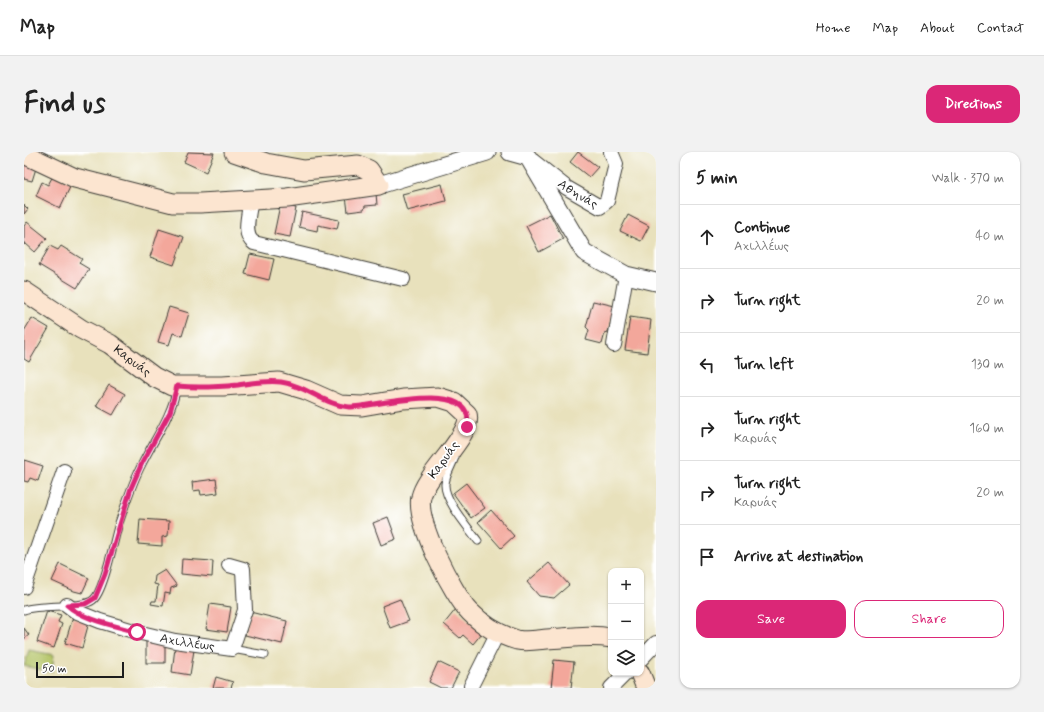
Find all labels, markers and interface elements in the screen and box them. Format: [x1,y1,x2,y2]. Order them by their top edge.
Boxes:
text: Map [20,15,55,40]
text: Home [816,19,850,37]
text: Map [872,19,898,37]
text: About [920,19,955,37]
text: Contact [977,19,1024,37]
button: Directions [926,85,1020,123]
text: Find us [24,86,105,123]
text: 5 min [696,167,738,189]
text: Walk · 370 m [932,170,1004,187]
street label: Αθηνάς [554,175,602,213]
text: Continue [734,218,790,238]
icon: ahead [696,226,718,248]
text: 40 m [975,228,1004,245]
text: Αχιλλέως [734,238,789,255]
icon: right [696,290,718,312]
text: Turn right [734,291,801,311]
text: 20 m [976,292,1004,309]
street label: Καρυάς [110,341,155,381]
icon: left [696,354,718,376]
text: Turn left [734,355,794,375]
text: 130 m [971,356,1004,373]
text: Turn right [734,410,801,430]
route end [458,418,476,436]
icon: right [696,418,718,440]
text: 160 m [969,420,1004,437]
text: Καρυάς [734,430,777,447]
street label: Καρυάς [424,437,464,482]
text: Turn right [734,474,801,494]
icon: right [696,482,718,504]
text: 20 m [976,484,1004,501]
text: Καρυάς [734,494,777,511]
icon: arrive [696,546,718,568]
text: Arrive at destination [734,547,863,567]
map controls [608,568,644,676]
button: + [608,568,644,604]
button: Save [696,600,846,638]
button: Share [854,600,1004,638]
button: − [608,604,644,640]
route start [128,623,146,641]
street label: Αχιλλέως [158,629,216,655]
button: layers [608,640,644,676]
scale bar [36,660,124,679]
text: 50 m [42,662,67,676]

